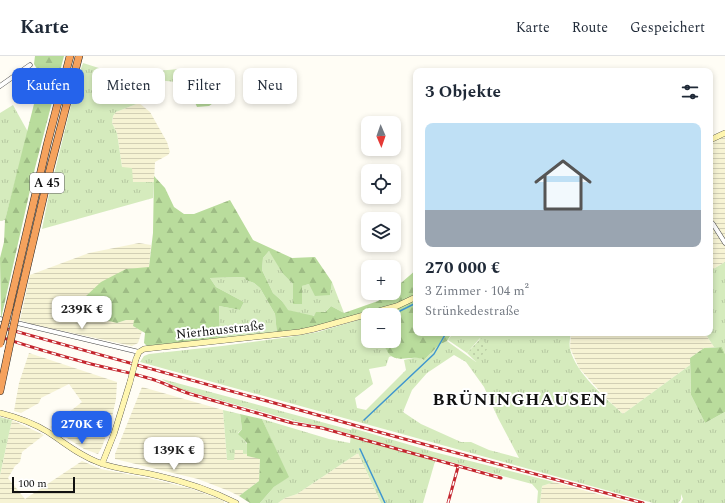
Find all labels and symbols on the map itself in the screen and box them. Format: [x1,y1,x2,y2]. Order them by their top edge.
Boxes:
north arrow [361,116,401,156]
road number: A 45 [30,173,64,193]
pin: 239K € [49,296,115,330]
street label: Nierhausstraße [175,315,265,345]
district label: BRÜNINGHAUSEN [433,387,607,413]
pin: 270K € [49,411,115,445]
pin: 139K € [141,437,207,471]
scale bar [12,475,75,494]

